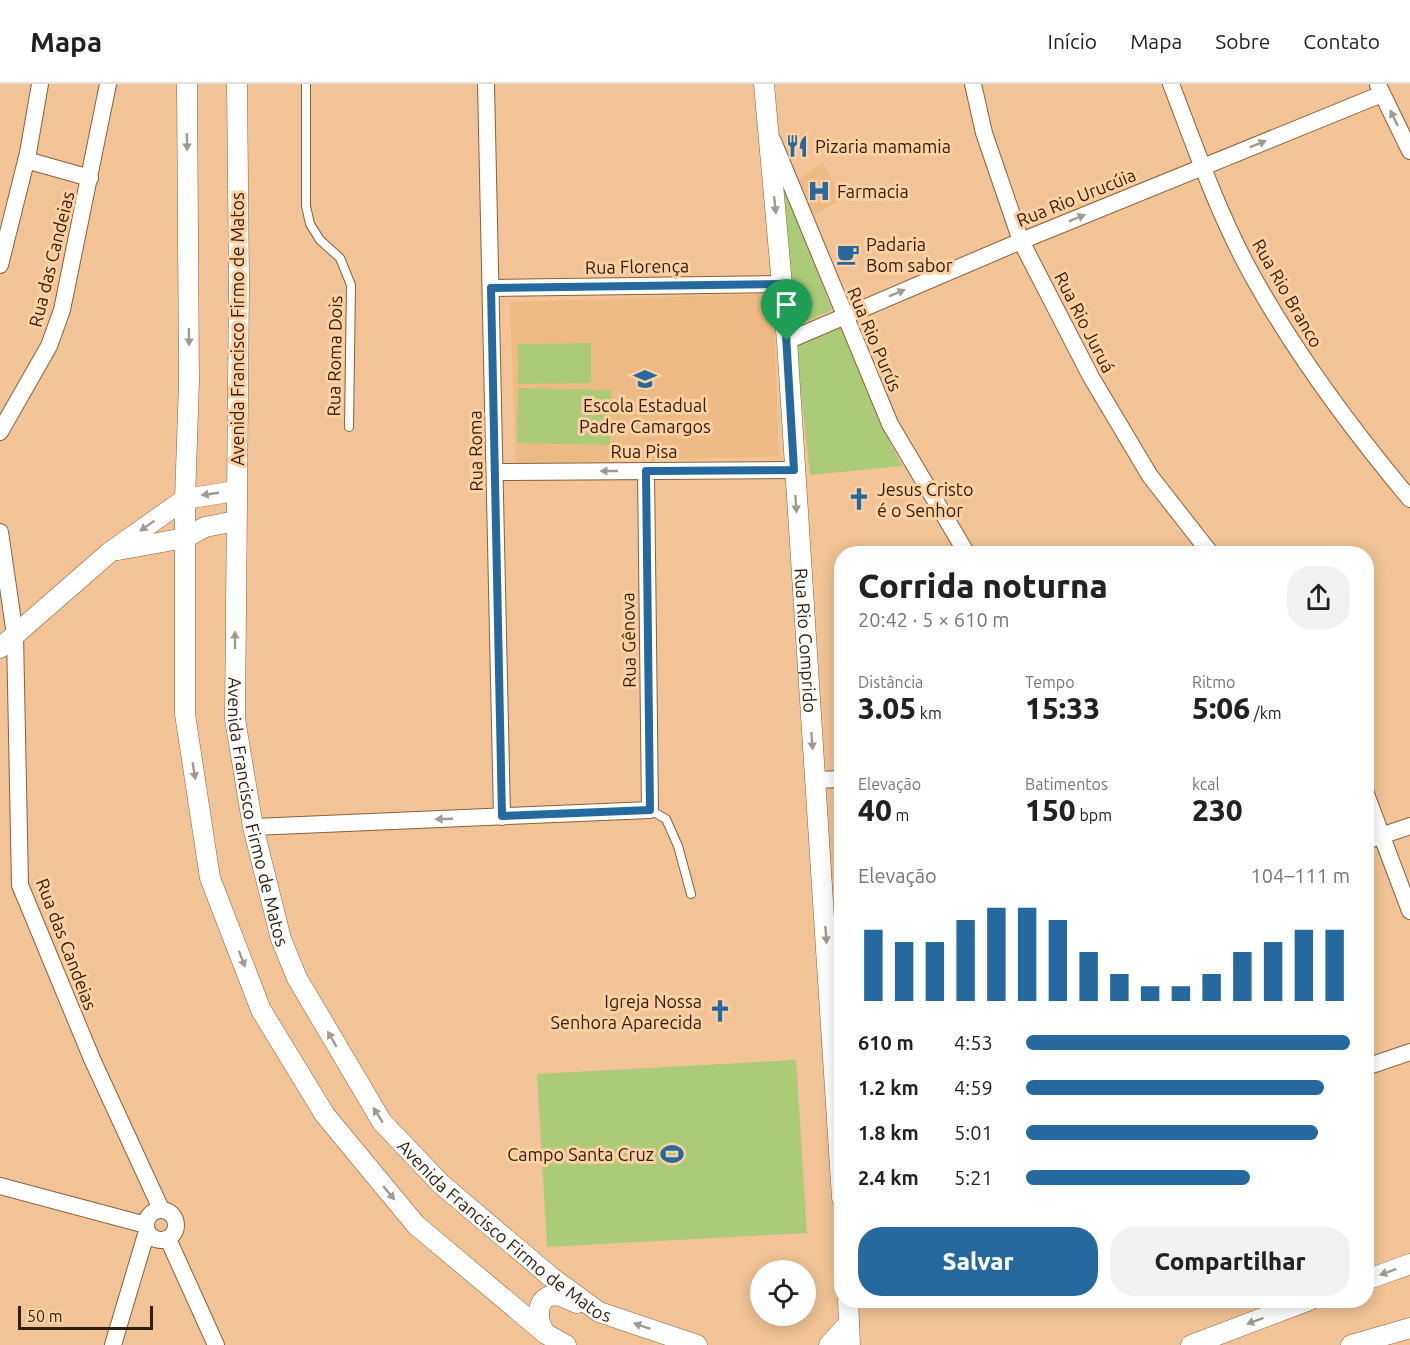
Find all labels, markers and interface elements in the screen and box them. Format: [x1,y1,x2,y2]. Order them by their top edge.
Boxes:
text: Mapa [30,26,102,57]
text: Início [1048,29,1097,53]
text: Mapa [1130,29,1182,53]
text: Sobre [1215,29,1270,53]
text: Contato [1303,29,1380,53]
one-way arrow [1389,109,1399,127]
one-way arrow [182,133,192,152]
restaurant icon: Pizaria mamamia [784,133,810,159]
place label: Pizaria mamamia [815,136,951,156]
one-way arrow [1249,139,1267,149]
street label: Rua Rio Urucúia [1013,164,1139,230]
hospital icon: Farmacia [806,178,832,204]
place label: Farmacia [837,181,909,201]
street label: Rua das Candeias [24,189,78,329]
street label: Avenida Francisco Firmo de Matos [227,192,247,466]
one-way arrow [770,196,780,215]
one-way arrow [1068,213,1086,222]
place label: Padaria Bom sabor [866,234,953,275]
street label: Rua Rio Branco [1249,235,1327,351]
cafe icon: Padaria Bom sabor [835,241,861,267]
street label: Rua Florença [585,255,689,277]
street label: Rua Rio Juruá [1051,268,1119,376]
pin [761,279,812,341]
street label: Rua Rio Purús [844,284,906,394]
icon: arrive [770,288,803,321]
one-way arrow [888,288,906,297]
street label: Rua Roma Dois [323,295,345,417]
one-way arrow [184,328,194,347]
school or university icon: Escola Estadual Padre Camargos [632,366,658,392]
place label: Escola Estadual Padre Camargos [579,395,711,436]
street label: Rua Roma [464,410,486,492]
street label: Rua Pisa [610,441,678,461]
one-way arrow [600,466,619,476]
place label: Jesus Cristo é o Senhor [877,479,973,520]
church icon: Jesus Cristo é o Senhor [846,486,872,512]
one-way arrow [201,489,220,498]
one-way arrow [791,495,801,514]
one-way arrow [139,520,156,531]
button: share [1287,566,1350,629]
street label: Rua Rio Comprido [792,567,821,713]
text: Corrida noturna [858,567,1108,604]
street label: Rua Gênova [617,592,639,688]
text: 20:42 · 5 × 610 m [858,608,1010,631]
one-way arrow [230,630,240,649]
text: Distância [858,673,923,691]
text: Tempo [1025,673,1075,691]
text: Ritmo [1192,673,1235,691]
street label: Avenida Francisco Firmo de Matos [225,677,293,949]
text: 3.05 [858,691,916,725]
text: 15:33 [1025,691,1100,725]
text: 5:06 [1192,691,1250,725]
text: km [916,704,942,722]
text: /km [1250,704,1282,722]
one-way arrow [807,731,816,750]
one-way arrow [189,762,198,781]
text: Elevação [858,775,921,793]
text: Batimentos [1025,775,1108,793]
text: kcal [1192,775,1220,793]
text: 40 [858,793,892,827]
text: 150 [1025,793,1076,827]
text: 230 [1192,793,1243,827]
text: m [892,806,909,824]
text: bpm [1076,806,1112,824]
one-way arrow [434,814,453,824]
text: Elevação [858,864,937,887]
text: 104–111 m [1251,864,1350,887]
street label: Rua das Candeias [33,875,101,1013]
one-way arrow [821,926,831,945]
one-way arrow [237,950,247,968]
place label: Igreja Nossa Senhora Aparecida [551,991,702,1032]
church icon: Igreja Nossa Senhora Aparecida [707,998,733,1024]
one-way arrow [327,1030,337,1047]
text: 610 m [858,1031,914,1054]
text: 4:53 [954,1031,993,1054]
text: 1.2 km [858,1076,919,1099]
text: 4:59 [954,1076,993,1099]
one-way arrow [373,1107,384,1123]
text: 1.8 km [858,1121,919,1144]
text: 5:01 [954,1121,993,1144]
street label: Avenida Francisco Firmo de Matos [394,1135,614,1326]
sports icon: Campo Santa Cruz [659,1141,685,1167]
place label: Campo Santa Cruz [507,1144,654,1164]
text: 2.4 km [858,1166,919,1189]
text: 5:21 [954,1166,993,1189]
one-way arrow [383,1185,396,1201]
button: Salvar [858,1227,1098,1296]
button: Compartilhar [1110,1227,1350,1296]
map controls [750,1260,816,1326]
button: locate [750,1260,816,1326]
one-way arrow [1379,1268,1397,1278]
scale bar [18,1303,153,1330]
text: 50 m [27,1307,63,1325]
one-way arrow [1246,1316,1264,1326]
one-way arrow [633,1321,651,1331]

